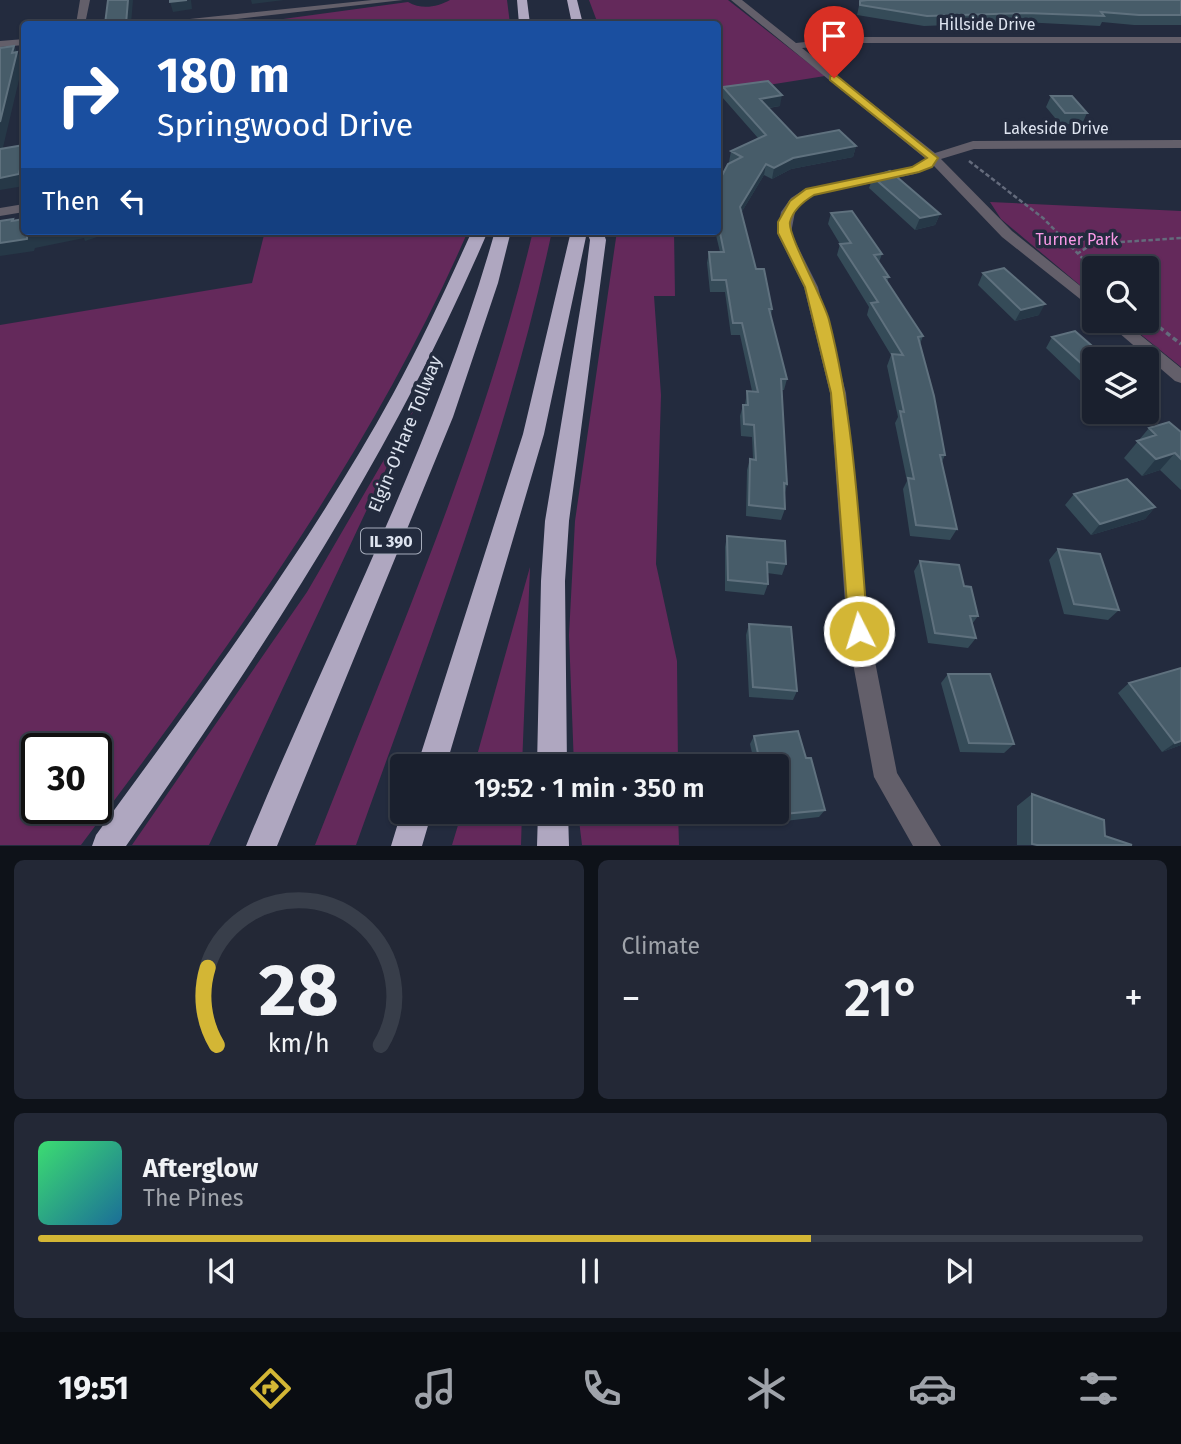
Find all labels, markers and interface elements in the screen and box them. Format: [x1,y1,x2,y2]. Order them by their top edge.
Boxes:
pin [804,6,864,78]
street label: Hillside Drive [939,15,1035,34]
icon: arrive [815,17,853,55]
text: 180 m [157,46,290,105]
icon: right [42,49,133,140]
text: Springwood Drive [157,106,413,144]
street label: Lakeside Drive [1003,119,1109,138]
icon: left [114,182,152,220]
text: Then [42,186,100,217]
park label: Turner Park [1035,230,1119,249]
map controls [1082,256,1159,424]
button: search [1082,256,1159,333]
button: layers [1082,347,1159,424]
street label: Elgin-O'Hare Tollway [364,352,447,515]
road number: IL 390 [361,528,421,554]
position arrow [822,594,896,668]
speed limit sign: 30 [21,733,112,824]
text: 19:52 · 1 min · 350 m [474,773,705,804]
text: Climate [622,932,700,960]
text: 28 [259,948,339,1035]
text: 21° [844,967,920,1030]
text: − [622,975,641,1021]
text: + [1124,975,1143,1021]
text: km/h [268,1029,330,1059]
text: Afterglow [143,1153,258,1184]
text: The Pines [143,1184,244,1212]
icon: previous [203,1252,241,1290]
icon: pause [571,1252,609,1290]
icon: next [940,1252,978,1290]
icon: directions [246,1364,295,1413]
icon: music [411,1364,460,1413]
icon: phone [577,1364,626,1413]
icon: climate [742,1364,791,1413]
icon: car [908,1364,957,1413]
icon: filters [1074,1364,1123,1413]
text: 19:51 [58,1369,129,1407]

